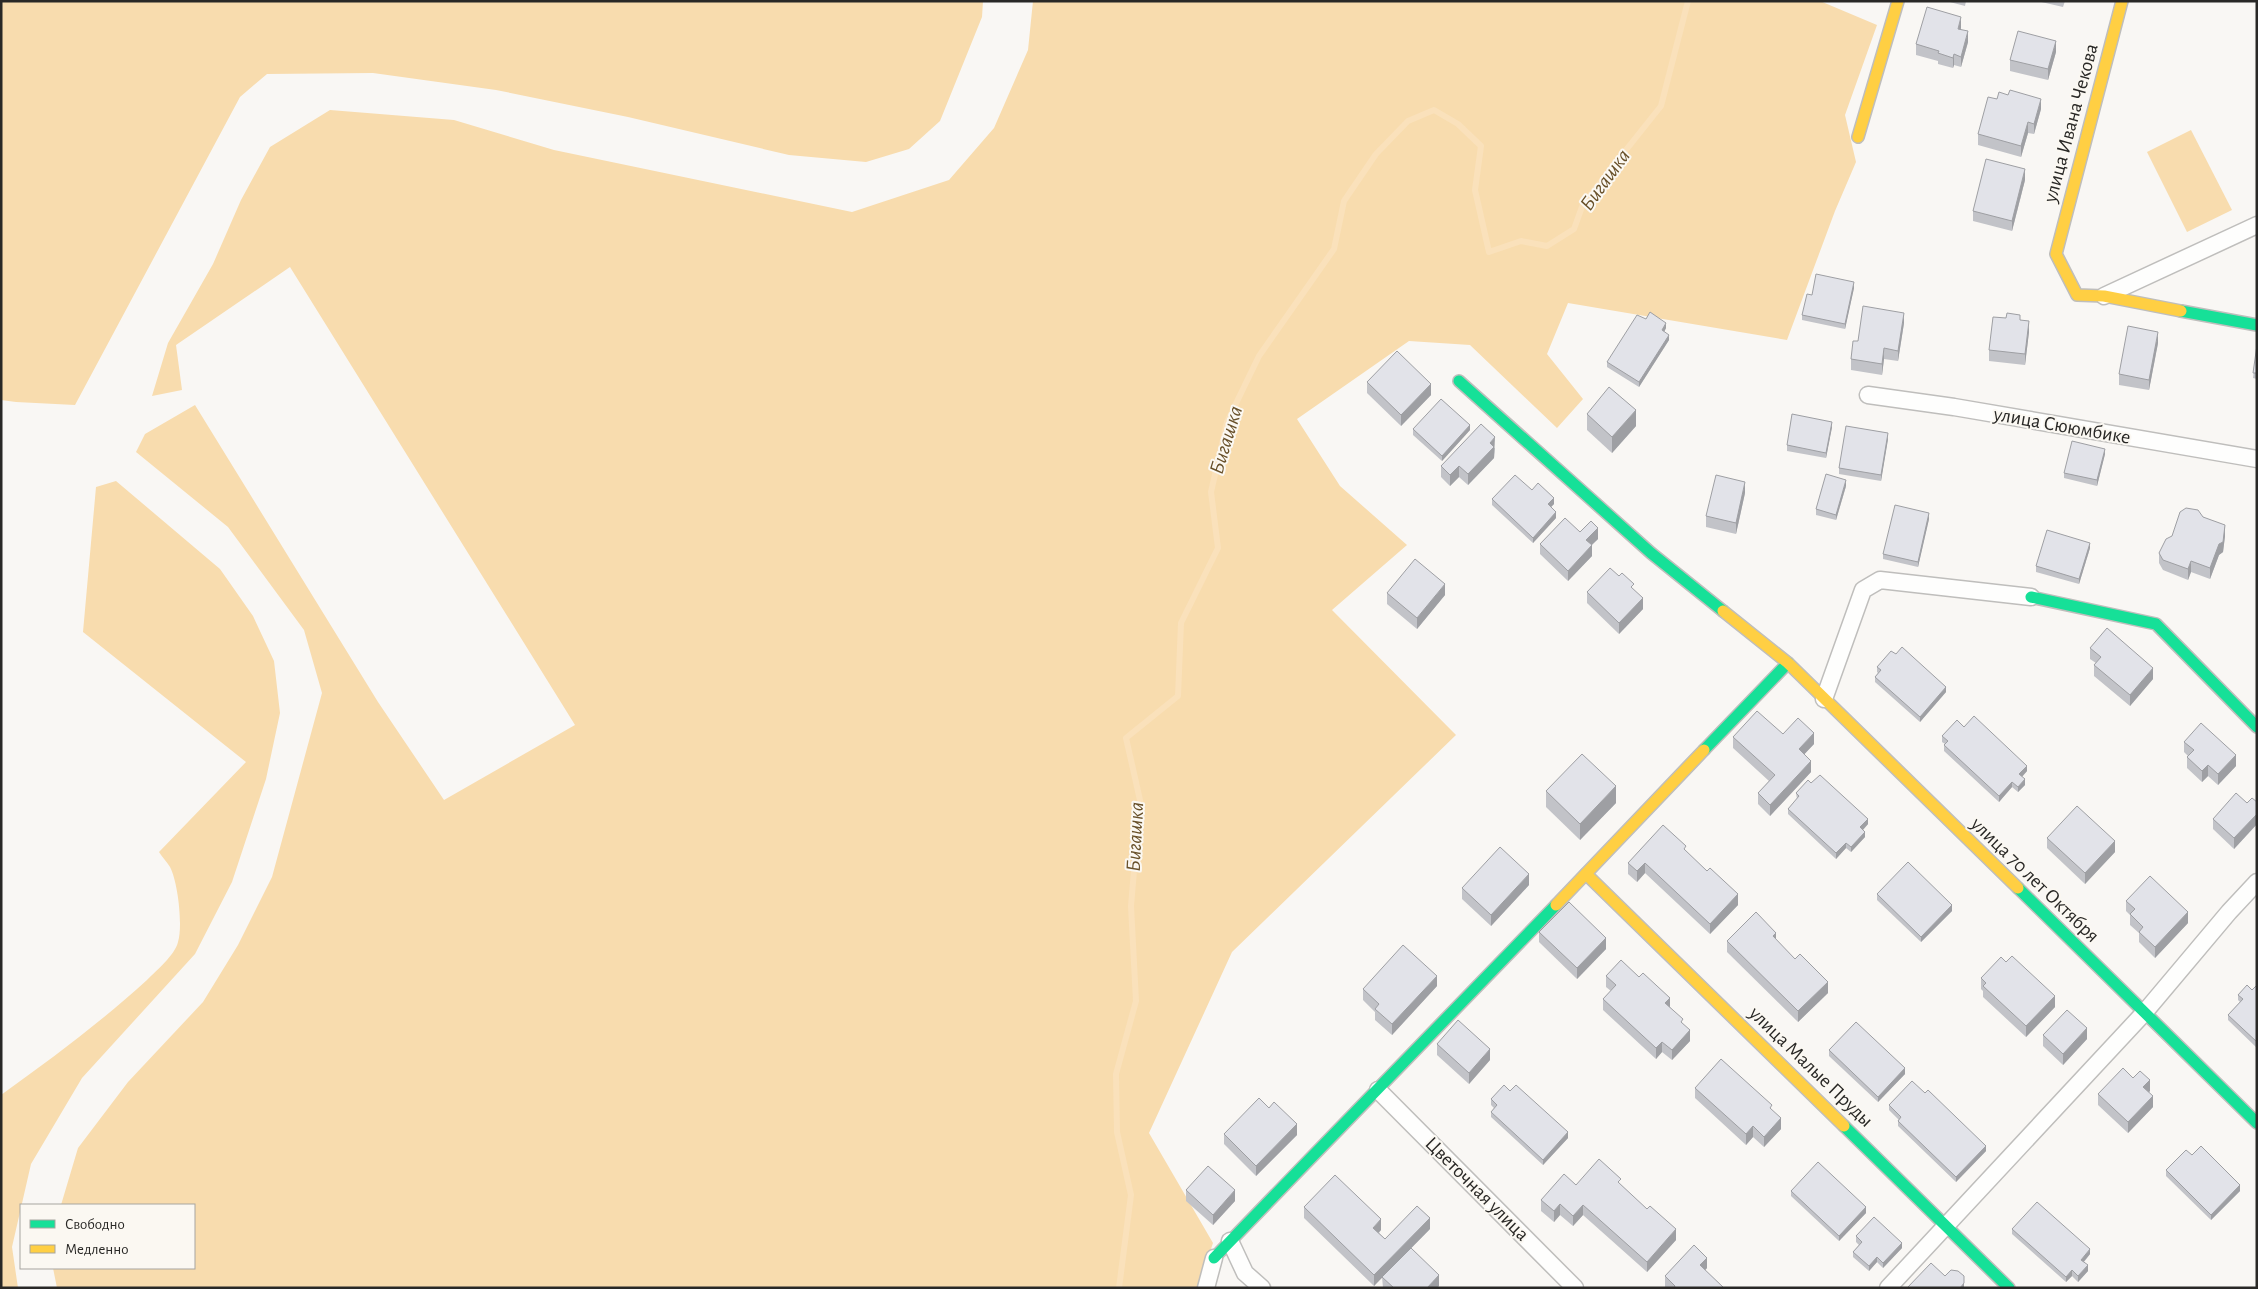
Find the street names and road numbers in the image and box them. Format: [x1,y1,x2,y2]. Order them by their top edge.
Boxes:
street label: улица Ивана Чекова [2040,41,2102,206]
street label: улица Сююмбике [1991,404,2132,448]
street label: улица 70 лет Октября [1966,813,2103,946]
street label: улица Малые Пруды [1744,1002,1877,1131]
street label: Цветочная улица [1421,1133,1533,1245]

